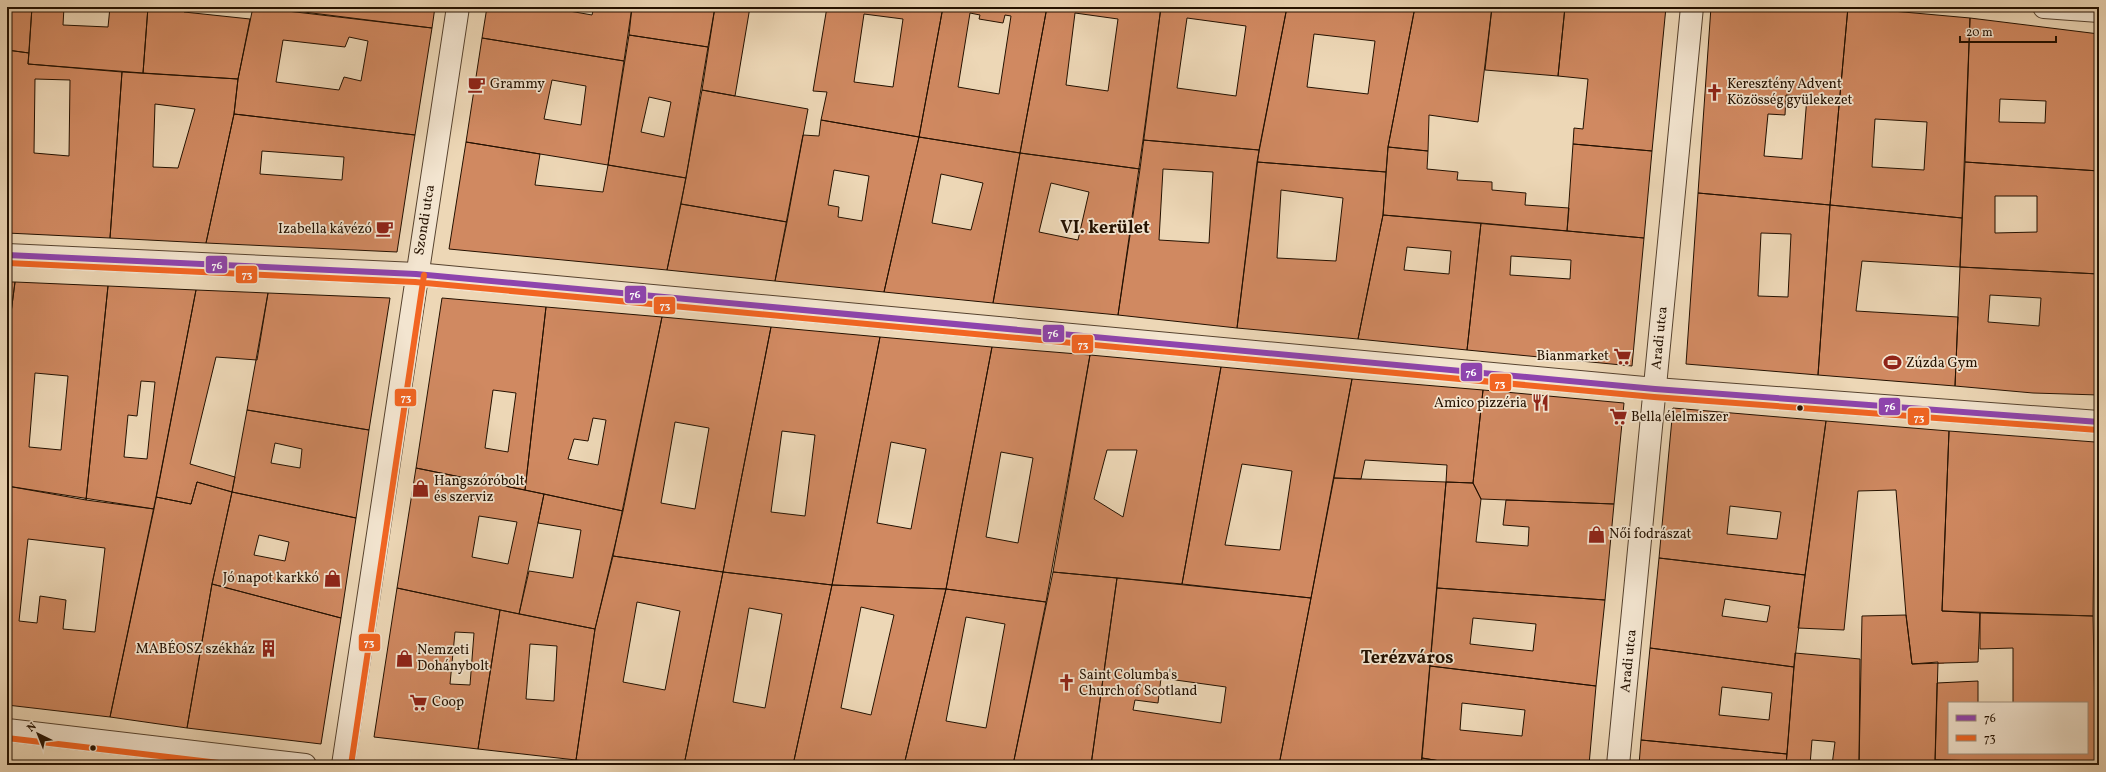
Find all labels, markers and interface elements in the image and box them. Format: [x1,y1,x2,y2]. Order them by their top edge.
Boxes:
scale bar [1960,18,2056,44]
text: 20 m [1966,25,1993,41]
cafe icon: Grammy [467,74,487,94]
place label: Grammy [490,75,545,94]
place label: Keresztény Advent Közösség gyülekezet [1727,75,1853,110]
church icon: Keresztény Advent Közösség gyülekezet [1704,82,1724,102]
street label: Szondi utca [410,183,440,257]
district label: VI. kerület [1060,216,1150,241]
cafe icon: Izabella kávézó [375,219,395,239]
place label: Izabella kávézó [278,220,372,239]
line badge: 76 [205,255,228,274]
text: 76 [211,259,223,274]
line badge: 73 [235,265,258,284]
text: 73 [242,268,253,283]
line badge: 76 [624,285,647,304]
text: 76 [629,288,641,303]
line badge: 73 [653,296,676,315]
text: 73 [660,299,671,314]
street label: Aradi utca [1647,305,1673,371]
line badge: 76 [1042,324,1065,343]
text: 76 [1047,327,1059,342]
line badge: 73 [1071,334,1094,354]
text: 73 [1078,338,1089,353]
supermarket icon: Bianmarket [1612,346,1632,366]
place label: Bianmarket [1537,347,1609,366]
sports icon: Zúzda Gym [1883,353,1903,373]
place label: Zúzda Gym [1906,354,1978,373]
line badge: 76 [1460,362,1483,382]
text: 76 [1465,366,1477,381]
line badge: 73 [1489,373,1512,392]
text: 73 [1495,377,1506,392]
line badge: 73 [394,388,417,407]
text: 73 [401,391,412,406]
restaurant icon: Amico pizzéria [1530,393,1550,413]
place label: Amico pizzéria [1434,394,1527,413]
line badge: 76 [1878,397,1901,416]
text: 76 [1884,400,1896,415]
unlabelled marker [1795,403,1805,413]
supermarket icon: Bella élelmiszer [1608,407,1628,427]
line badge: 73 [1907,407,1930,426]
place label: Bella élelmiszer [1631,408,1728,427]
text: 73 [1914,411,1925,426]
place label: Hangszóróbolt és szerviz [434,472,525,507]
shop icon: Hangszóróbolt és szerviz [411,479,431,499]
shop icon: Női fodrászat [1586,524,1606,544]
place label: Női fodrászat [1609,525,1692,544]
shop icon: Jó napot karkkó [322,568,342,588]
place label: Jó napot karkkó [223,569,319,588]
street label: Aradi utca [1616,628,1642,694]
line badge: 73 [358,633,381,652]
text: 73 [364,636,375,651]
building icon: MABÉOSZ székház [258,639,278,659]
place label: MABÉOSZ székház [136,640,255,659]
place label: Nemzeti Dohánybolt [417,641,489,676]
district label: Terézváros [1360,646,1454,671]
shop icon: Nemzeti Dohánybolt [394,648,414,668]
place label: Saint Columba's Church of Scotland [1079,666,1198,701]
church icon: Saint Columba's Church of Scotland [1056,673,1076,693]
supermarket icon: Coop [409,692,429,712]
place label: Coop [432,693,464,712]
legend [1948,702,2088,754]
text: 76 [1984,711,1996,727]
north arrow [18,714,58,754]
text: N [24,720,40,736]
text: 73 [1984,731,1996,747]
unlabelled marker [88,743,98,753]

